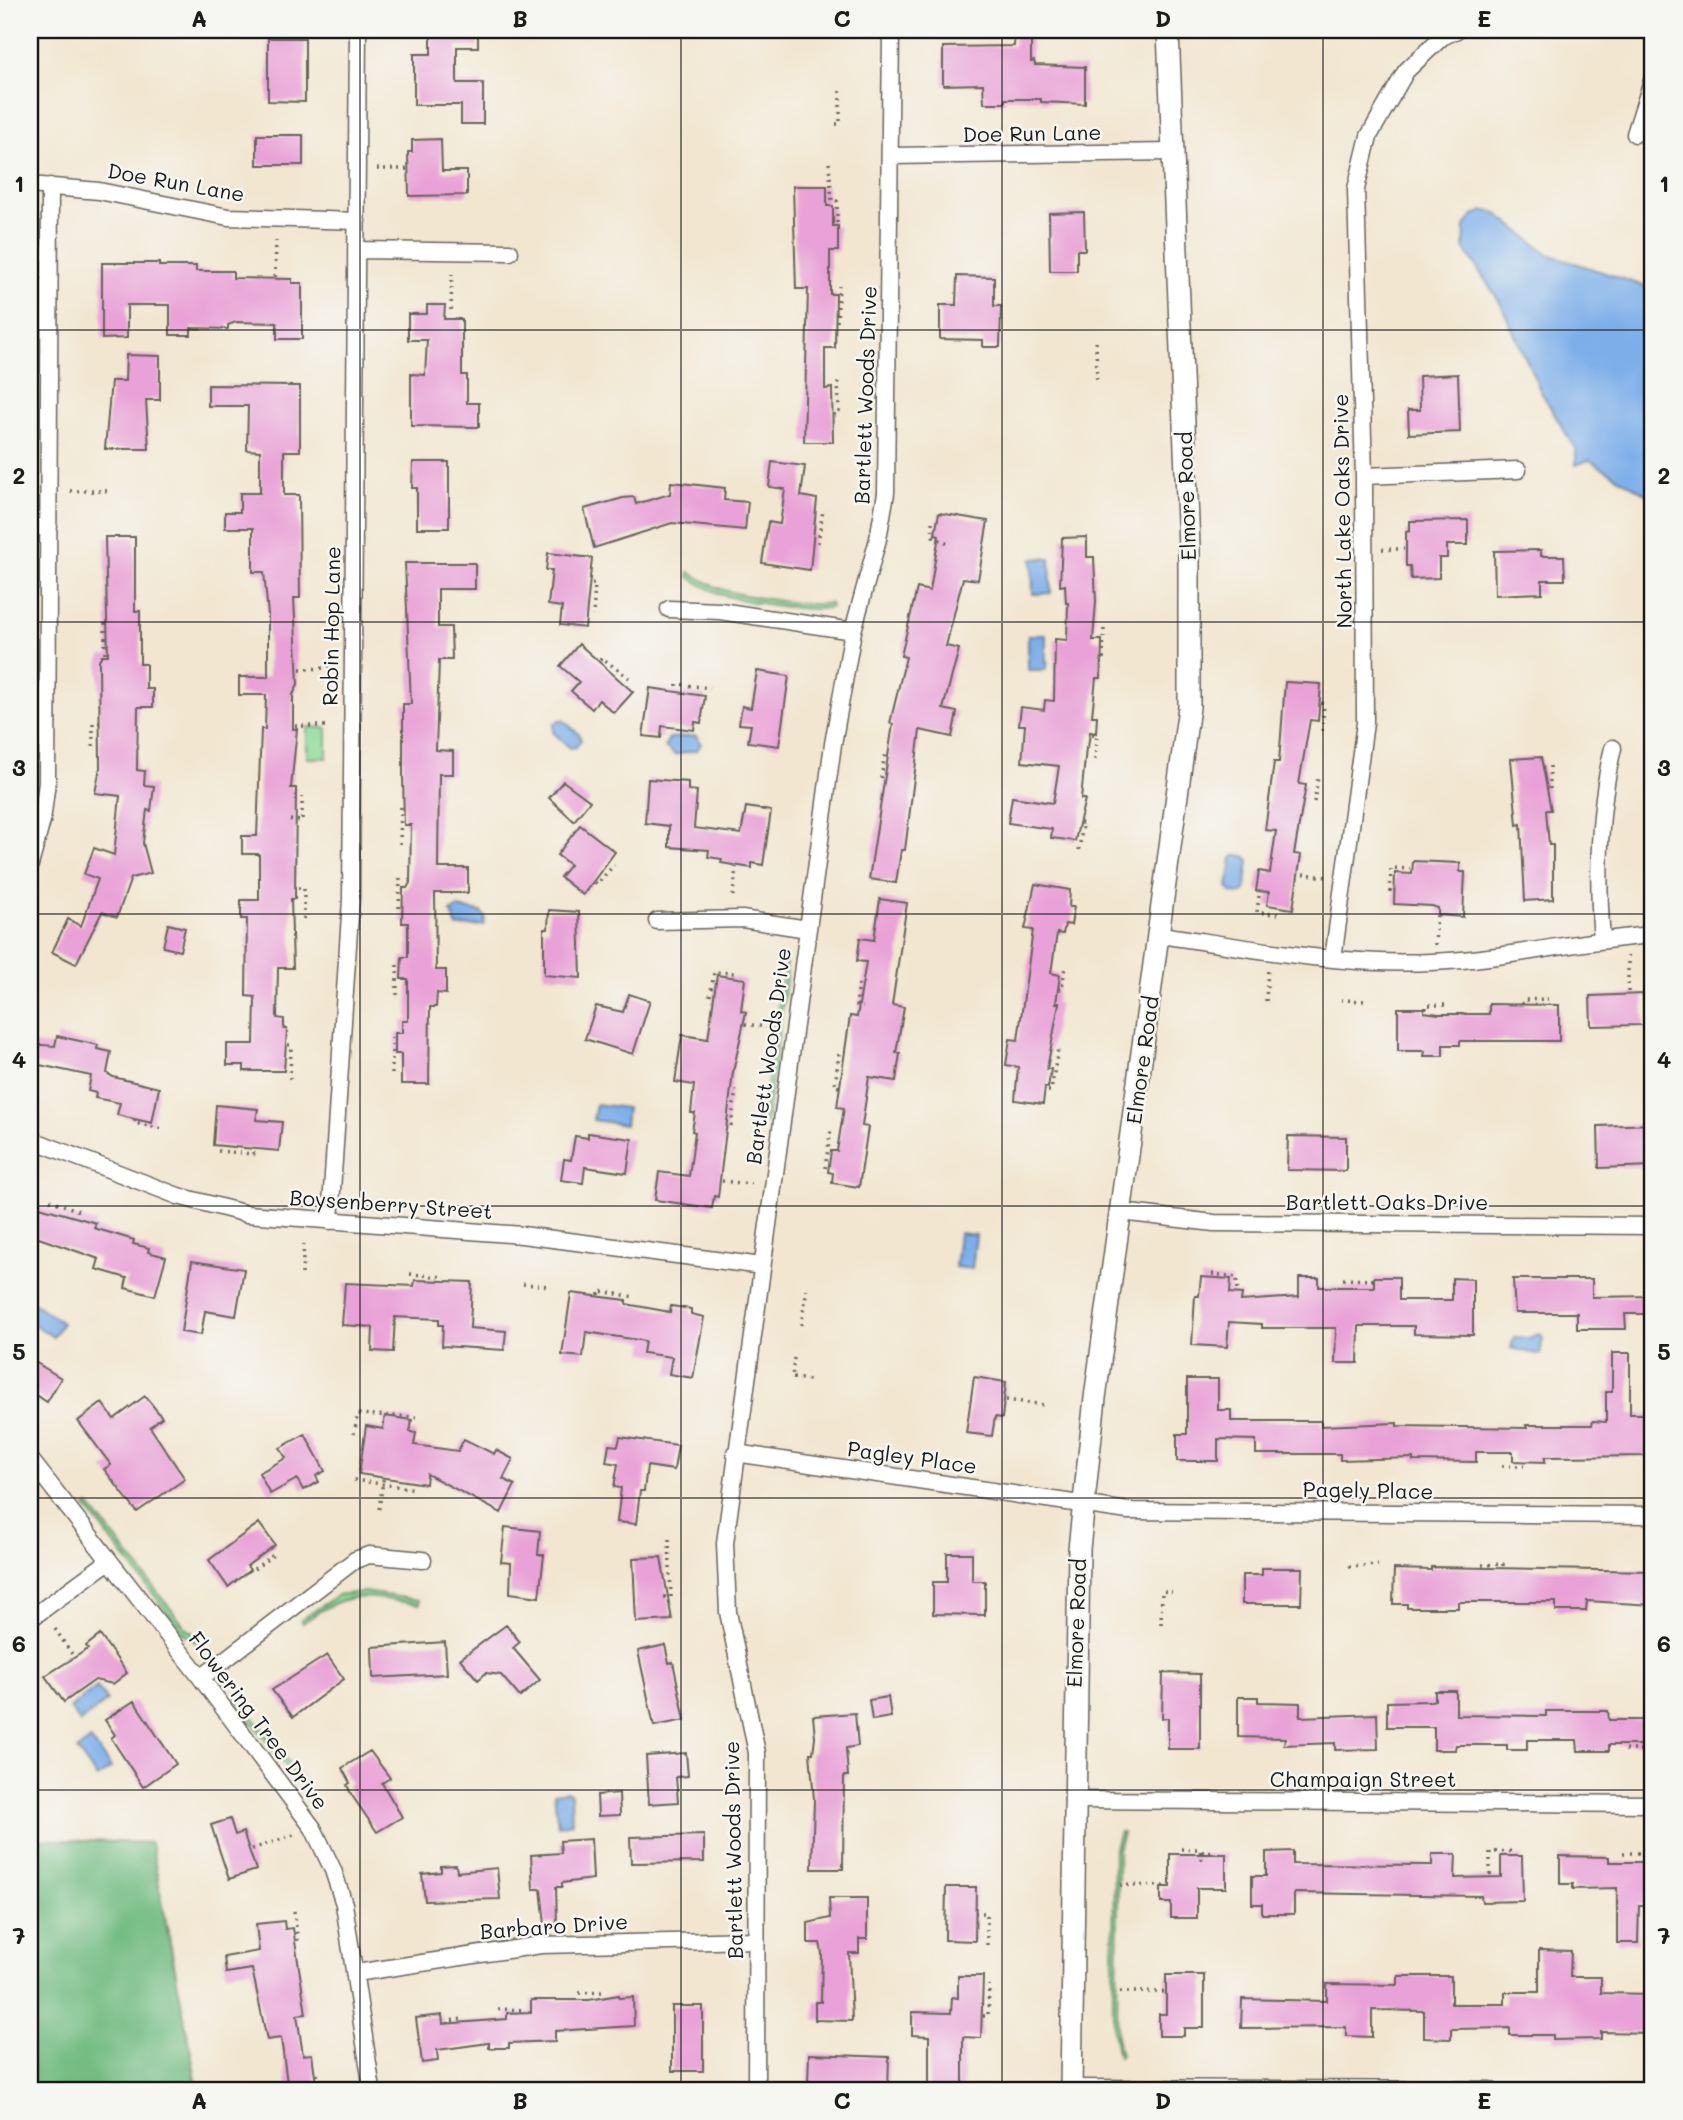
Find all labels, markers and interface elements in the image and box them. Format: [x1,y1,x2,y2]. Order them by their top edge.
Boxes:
text: A [191,3,207,33]
text: B [512,3,528,33]
text: C [833,3,851,33]
text: D [1155,3,1171,33]
text: E [1477,3,1491,33]
street label: Doe Run Lane [962,118,1102,147]
street label: Doe Run Lane [106,156,247,207]
text: 1 [14,168,24,198]
text: 1 [1659,168,1669,198]
street label: Bartlett Woods Drive [847,285,882,505]
street label: North Lake Oaks Drive [1326,394,1357,629]
street label: Elmore Road [1170,431,1201,561]
text: 2 [13,460,25,490]
text: 2 [1658,460,1670,490]
street label: Robin Hop Lane [316,546,345,706]
text: 3 [12,752,26,782]
text: 3 [1657,752,1671,782]
street label: Bartlett Woods Drive [739,946,796,1166]
street label: Elmore Road [1119,994,1164,1126]
text: 4 [12,1044,26,1074]
text: 4 [1657,1044,1671,1074]
street label: Boysenberry Street [289,1183,493,1224]
street label: Bartlett Oaks Drive [1286,1188,1488,1215]
text: 5 [12,1336,26,1366]
text: 5 [1657,1336,1671,1366]
street label: Pagley Place [846,1434,979,1479]
street label: Pagely Place [1303,1475,1434,1504]
street label: Elmore Road [1060,1558,1091,1688]
street label: Flowering Tree Drive [183,1625,335,1815]
text: 6 [12,1628,26,1658]
text: 6 [1657,1628,1671,1658]
street label: Bartlett Woods Drive [717,1741,748,1959]
street label: Champaign Street [1270,1765,1456,1792]
street label: Barbaro Drive [479,1907,629,1944]
text: 7 [13,1920,26,1950]
text: 7 [1658,1920,1671,1950]
text: A [191,2085,207,2115]
text: B [512,2085,528,2115]
text: C [833,2085,851,2115]
text: D [1155,2085,1171,2115]
text: E [1477,2085,1491,2115]

